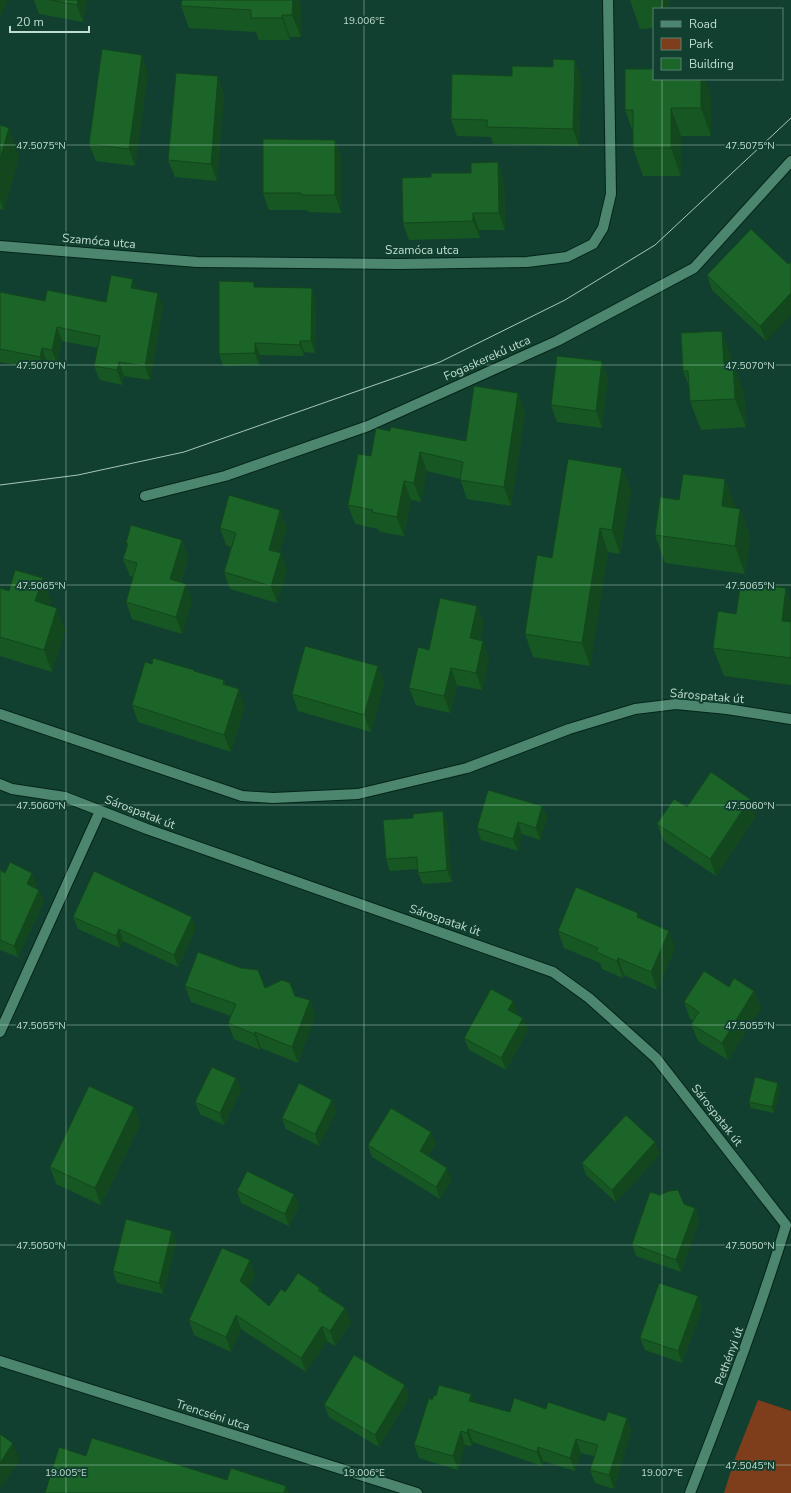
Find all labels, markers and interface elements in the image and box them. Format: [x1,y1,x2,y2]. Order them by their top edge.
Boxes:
scale bar [10,8,89,34]
legend [653,8,783,80]
text: 20 m [16,14,44,30]
text: 19.006°E [343,14,385,28]
text: Road [689,16,717,32]
text: Park [689,36,714,52]
text: Building [689,56,734,72]
text: 47.5075°N [16,139,66,153]
text: 47.5075°N [725,139,775,153]
street label: Szamóca utca [62,230,136,252]
street label: Szamóca utca [385,242,459,258]
street label: Fogaskerekű utca [441,332,533,384]
text: 47.5070°N [16,359,66,373]
text: 47.5070°N [725,359,775,373]
text: 47.5065°N [16,579,66,593]
text: 47.5065°N [725,579,775,593]
street label: Sárospatak út [669,685,746,707]
street label: Sárospatak út [102,791,178,833]
text: 47.5060°N [16,799,66,813]
text: 47.5060°N [725,799,775,813]
street label: Sárospatak út [407,900,483,940]
text: 47.5055°N [16,1019,66,1033]
text: 47.5055°N [725,1019,775,1033]
street label: Sárospatak út [688,1081,747,1150]
text: 47.5050°N [16,1239,66,1253]
text: 47.5050°N [725,1239,775,1253]
street label: Pethényi út [711,1324,747,1387]
street label: Trencséni utca [174,1396,252,1434]
text: 47.5045°N [725,1459,775,1473]
text: 19.005°E [45,1466,87,1480]
text: 19.006°E [343,1466,385,1480]
text: 19.007°E [641,1466,683,1480]

